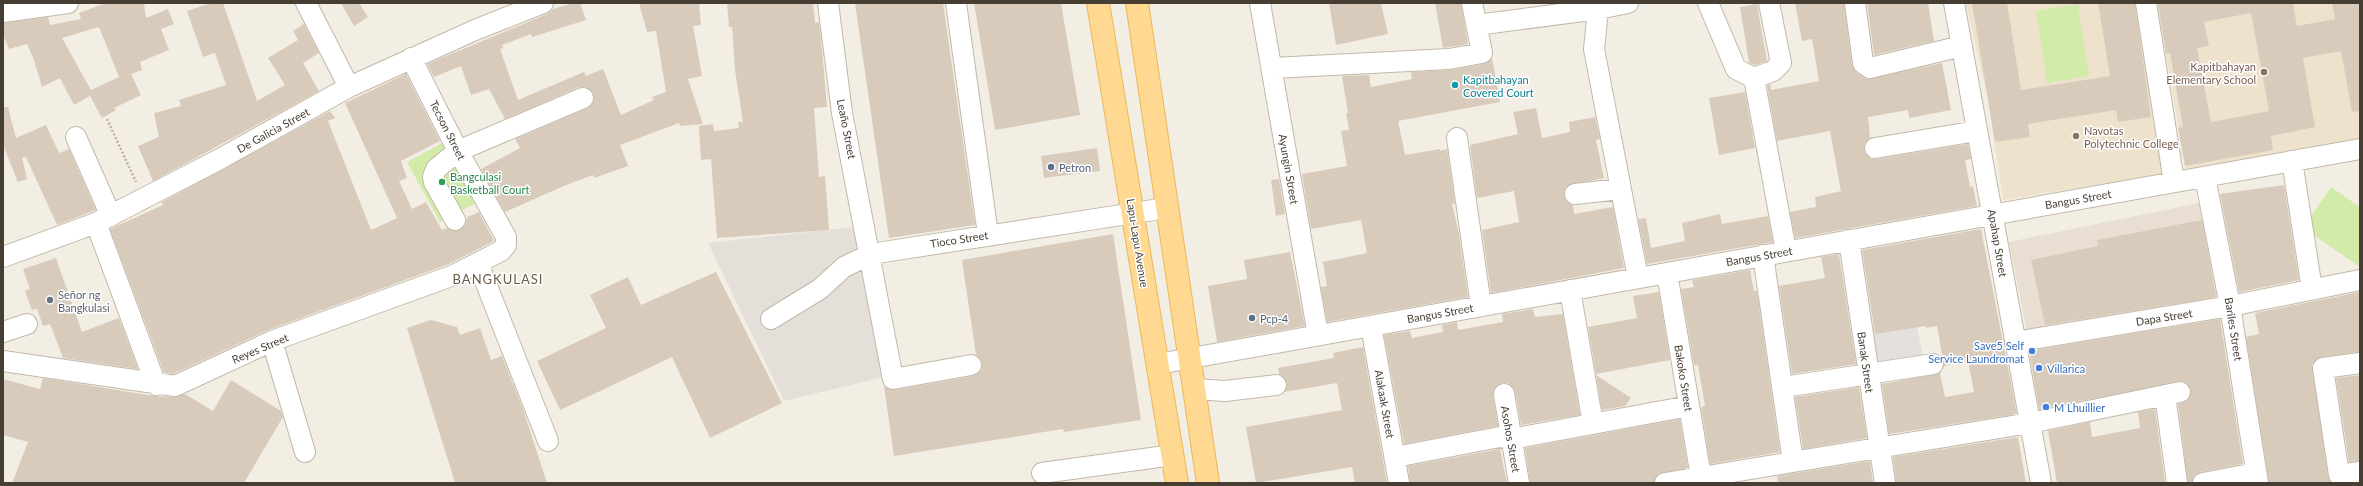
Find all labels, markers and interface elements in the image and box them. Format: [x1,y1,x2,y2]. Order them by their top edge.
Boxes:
place label: Kapitbahayan Elementary School [2166,60,2256,86]
marker: Kapitbahayan Elementary School [2259,67,2269,77]
place label: Kapitbahayan Covered Court [1463,73,1534,99]
marker: Kapitbahayan Covered Court [1450,80,1460,90]
street label: Tecson Street [427,98,469,162]
street label: Leaño Street [835,98,859,160]
street label: De Galicia Street [235,105,312,155]
place label: Navotas Polytechnic College [2084,124,2179,150]
marker: Navotas Polytechnic College [2071,131,2081,141]
street label: Ayungin Street [1276,133,1302,205]
place label: Petron [1059,161,1091,174]
marker: Petron [1046,162,1056,172]
place label: Bangculasi Basketball Court [450,170,529,196]
marker: Bangculasi Basketball Court [437,177,447,187]
street label: Bangus Street [2044,187,2112,211]
street label: Lapu-Lapu Avenue [1125,198,1151,289]
street label: Apahap Street [1986,208,2010,278]
street label: Tioco Street [929,228,989,250]
street label: Bangus Street [1725,244,1793,268]
district label: BANGKULASI [453,271,543,287]
place label: Señor ng Bangkulasi [58,288,110,314]
marker: Señor ng Bangkulasi [45,295,55,305]
street label: Bariles Street [2223,296,2245,362]
street label: Bangus Street [1406,301,1474,325]
street label: Dapa Street [2135,306,2193,328]
place label: Pcp-4 [1260,312,1289,325]
marker: Pcp-4 [1247,313,1257,323]
street label: Reyes Street [230,330,290,366]
street label: Banak Street [1855,331,1877,393]
place label: Save5 Self Service Laundromat [1928,339,2024,365]
street label: Bakoko Street [1672,344,1696,412]
marker: Save5 Self Service Laundromat [2027,346,2037,356]
place label: Villarica [2047,362,2085,375]
marker: Villarica [2034,363,2044,373]
street label: Alakaak Street [1373,369,1397,439]
place label: M Lhuillier [2054,401,2105,414]
marker: M Lhuillier [2041,402,2051,412]
street label: Asohos Street [1499,405,1523,473]

